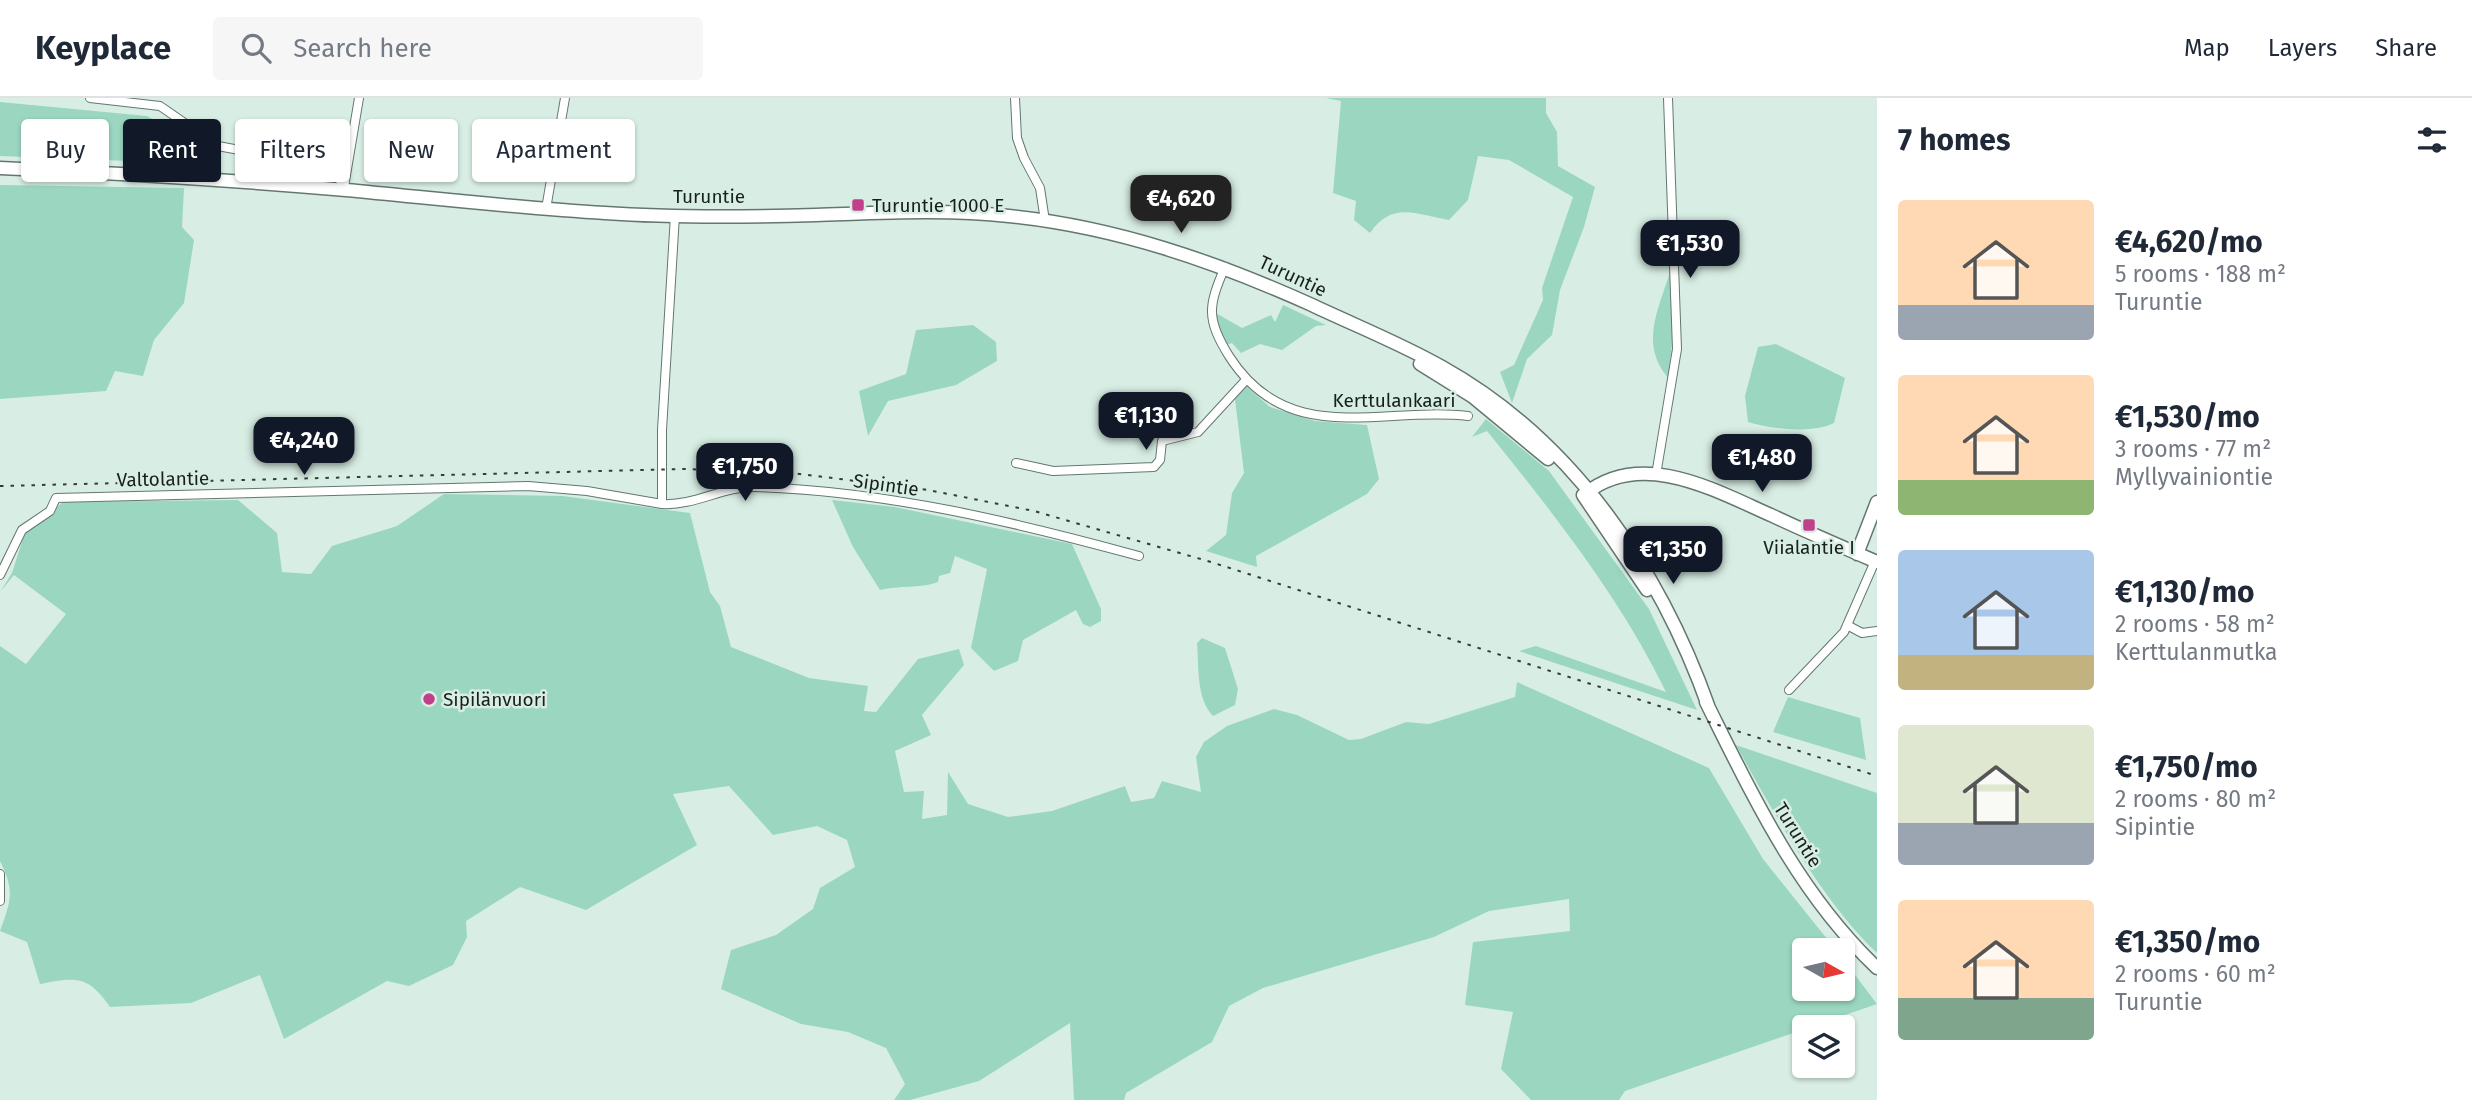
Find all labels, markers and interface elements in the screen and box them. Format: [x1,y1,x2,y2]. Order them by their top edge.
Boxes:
search box [213,17,703,80]
text: Keyplace [35,28,171,68]
icon: search [237,29,275,67]
text: Search here [293,33,432,64]
text: Map [2184,34,2230,62]
text: Layers [2268,34,2337,62]
text: Share [2375,34,2437,62]
chip: Buy [21,119,109,182]
chip: Rent [123,119,221,182]
chip: Filters [235,119,350,182]
chip: New [364,119,458,182]
chip: Apartment [472,119,635,182]
icon: filters [2413,121,2451,159]
text: 7 homes [1898,122,2010,158]
pin: €4,620 [1124,176,1238,235]
text: €4,620 [1146,184,1216,212]
street label: Turuntie [673,185,745,208]
place label: Turuntie 1000 E [872,194,1005,217]
marker: Turuntie 1000 E [850,197,866,213]
pin: €1,530 [1633,220,1747,280]
text: €4,620/mo [2115,224,2263,260]
icon: home [1954,228,2038,312]
text: €1,530 [1657,229,1723,257]
street label: Turuntie [1255,250,1331,302]
text: 5 rooms · 188 m² [2115,260,2286,288]
text: Turuntie [2115,288,2202,316]
street label: Kerttulankaari [1332,389,1456,412]
pin: €1,130 [1089,392,1203,452]
text: €1,530/mo [2115,399,2260,435]
text: €1,130 [1115,401,1177,429]
icon: home [1954,403,2038,487]
pin: €4,240 [247,418,361,477]
text: €4,240 [269,426,339,454]
pin: €1,480 [1705,434,1819,494]
text: 3 rooms · 77 m² [2115,435,2271,463]
text: €1,480 [1728,443,1796,471]
pin: €1,750 [688,444,802,503]
text: €1,750 [712,452,778,480]
text: Myllyvainiontie [2115,463,2273,491]
street label: Valtolantie [116,467,210,491]
street label: Sipintie [852,469,920,501]
marker: Viialantie I [1801,517,1817,533]
pin: €1,350 [1616,526,1730,586]
text: €1,350 [1639,535,1707,563]
place label: Viialantie I [1763,536,1855,559]
text: €1,130/mo [2115,574,2255,610]
icon: home [1954,578,2038,662]
text: 2 rooms · 58 m² [2115,610,2275,638]
text: Kerttulanmutka [2115,638,2278,666]
place label: Sipilänvuori [443,688,546,711]
marker: Sipilänvuori [421,691,437,707]
text: €1,750/mo [2115,749,2258,785]
icon: home [1954,753,2038,837]
text: 2 rooms · 80 m² [2115,785,2276,813]
street label: Turuntie [1769,798,1827,872]
text: Sipintie [2115,813,2195,841]
text: €1,350/mo [2115,924,2260,960]
icon: home [1954,928,2038,1012]
north arrow [1792,938,1855,1001]
map controls [1792,938,1855,1078]
text: 2 rooms · 60 m² [2115,960,2276,988]
text: Turuntie [2115,988,2202,1016]
button: layers [1792,1015,1855,1078]

